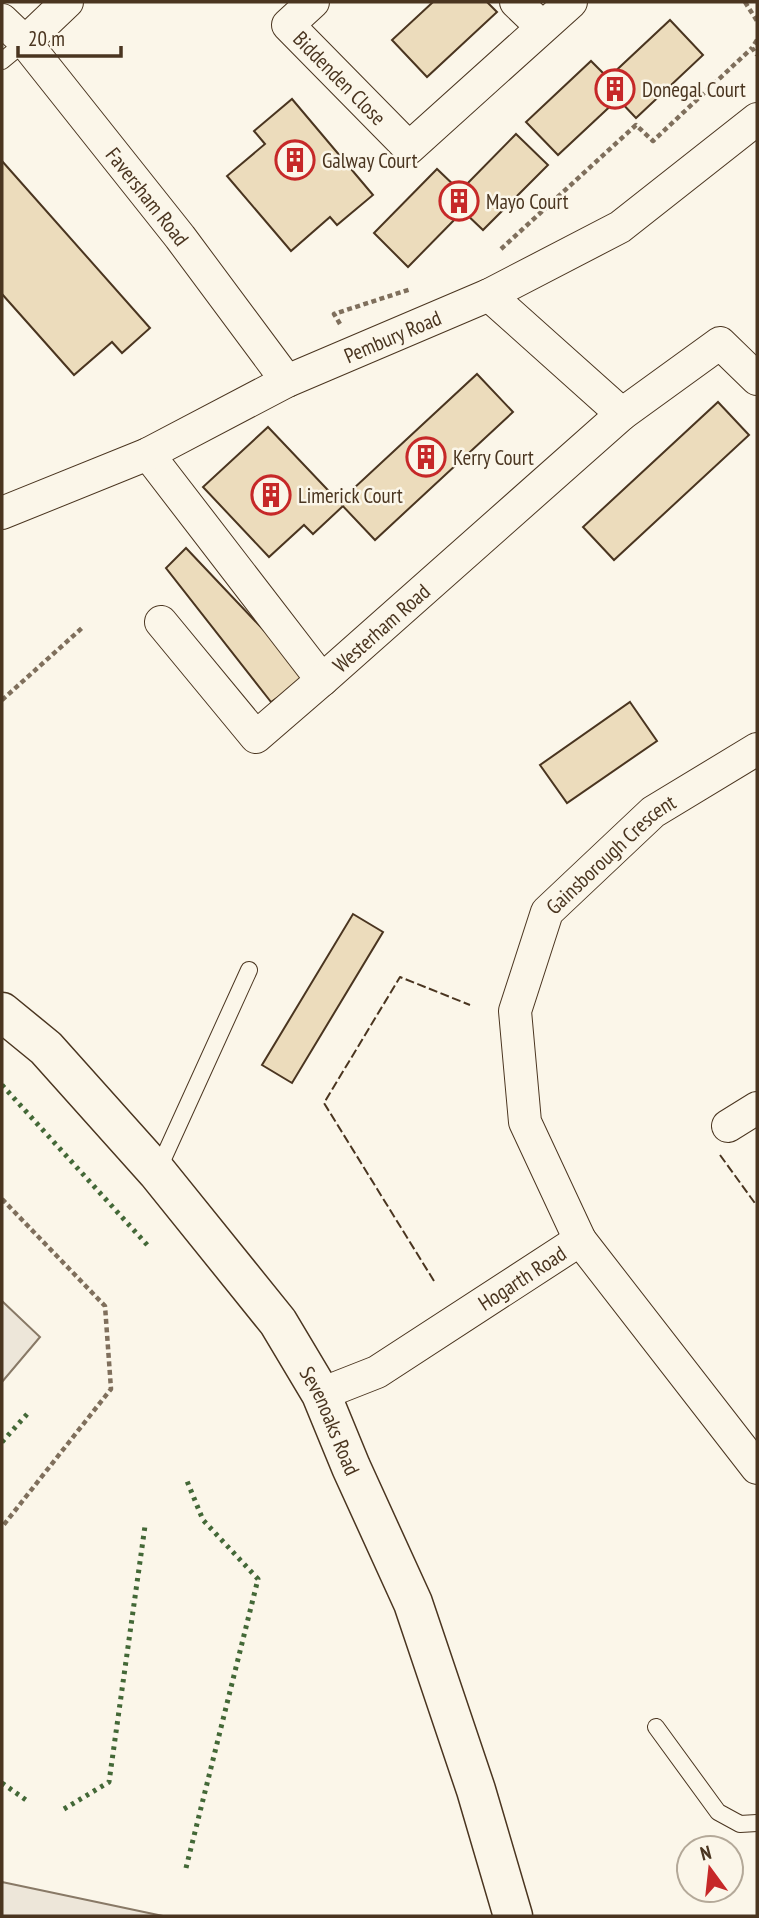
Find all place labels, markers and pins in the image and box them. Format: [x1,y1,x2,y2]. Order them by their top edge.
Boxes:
building icon: Donegal Court [594,68,636,110]
place label: Donegal Court [642,76,746,103]
building icon: Galway Court [274,139,316,181]
place label: Galway Court [322,147,418,174]
building icon: Mayo Court [438,180,480,222]
place label: Mayo Court [486,188,569,215]
building icon: Kerry Court [405,436,447,478]
place label: Kerry Court [453,444,534,471]
building icon: Limerick Court [250,474,292,516]
place label: Limerick Court [298,482,403,509]

